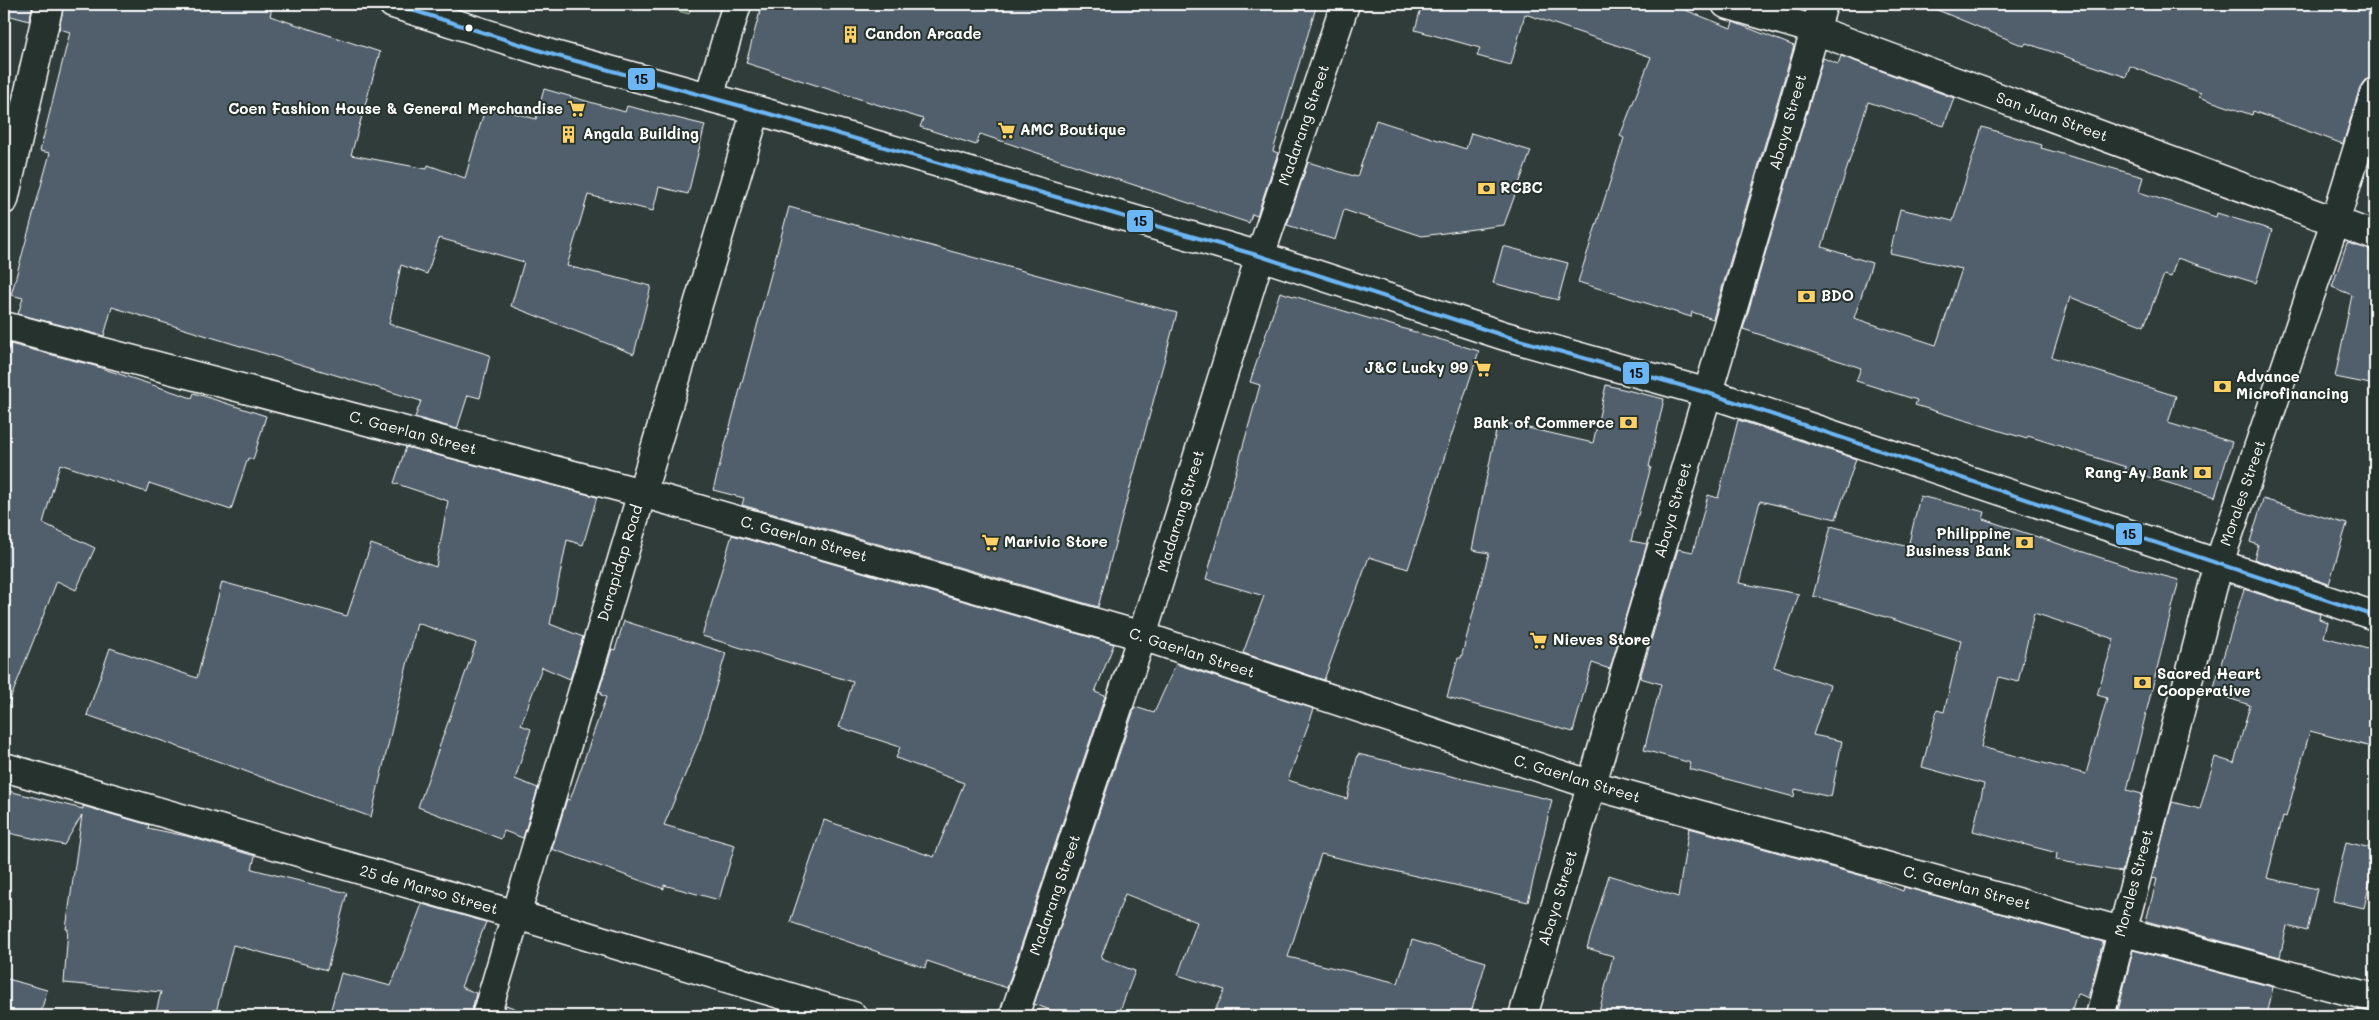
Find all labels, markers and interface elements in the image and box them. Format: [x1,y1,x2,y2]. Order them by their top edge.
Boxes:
unlabelled marker [464,23,474,33]
place label: Candon Arcade [865,23,982,43]
building icon: Candon Arcade [841,24,861,44]
street label: Madarang Street [1273,62,1333,188]
line badge: 15 [627,67,656,91]
text: 15 [634,69,648,88]
street label: Abaya Street [1764,71,1810,172]
street label: San Juan Street [1994,87,2111,146]
place label: Coen Fashion House & General Merchandise [228,98,563,118]
supermarket icon: Coen Fashion House & General Merchandise [567,99,587,119]
place label: AMC Boutique [1020,119,1126,139]
supermarket icon: AMC Boutique [996,120,1016,140]
place label: Angala Building [583,123,699,143]
building icon: Angala Building [559,124,579,144]
place label: RCBC [1500,177,1543,197]
bank icon: RCBC [1476,178,1496,198]
line badge: 15 [1126,209,1154,233]
text: 15 [1133,211,1147,230]
place label: BDO [1821,285,1854,305]
bank icon: BDO [1797,286,1817,306]
place label: J&C Lucky 99 [1364,357,1468,377]
supermarket icon: J&C Lucky 99 [1472,358,1492,378]
line badge: 15 [1622,361,1650,385]
text: 15 [1629,363,1643,382]
place label: Advance Microfinancing [2236,366,2349,403]
bank icon: Advance Microfinancing [2212,376,2232,396]
street label: C. Gaerlan Street [347,405,479,459]
place label: Bank of Commerce [1473,412,1614,432]
bank icon: Bank of Commerce [1618,413,1638,433]
street label: Morales Street [2215,437,2270,548]
street label: Madarang Street [1152,447,1208,574]
street label: Abaya Street [1649,459,1695,560]
place label: Rang-Ay Bank [2085,462,2188,482]
bank icon: Rang-Ay Bank [2192,463,2212,483]
street label: Darapidap Road [592,502,646,623]
street label: C. Gaerlan Street [738,510,870,566]
line badge: 15 [2115,522,2143,546]
place label: Philippine Business Bank [1906,523,2011,560]
text: 15 [2122,524,2136,543]
place label: Marivic Store [1004,531,1108,551]
supermarket icon: Marivic Store [980,532,1000,552]
bank icon: Philippine Business Bank [2015,533,2035,553]
street label: C. Gaerlan Street [1127,622,1258,682]
place label: Nieves Store [1553,629,1650,649]
supermarket icon: Nieves Store [1529,630,1549,650]
place label: Sacred Heart Cooperative [2157,663,2261,700]
bank icon: Sacred Heart Cooperative [2133,673,2153,693]
street label: C. Gaerlan Street [1512,749,1643,807]
street label: Morales Street [2109,827,2157,939]
street label: Madarang Street [1024,832,1084,958]
street label: Abaya Street [1533,847,1581,948]
street label: 25 de Marso Street [358,860,501,918]
street label: C. Gaerlan Street [1901,860,2033,914]

